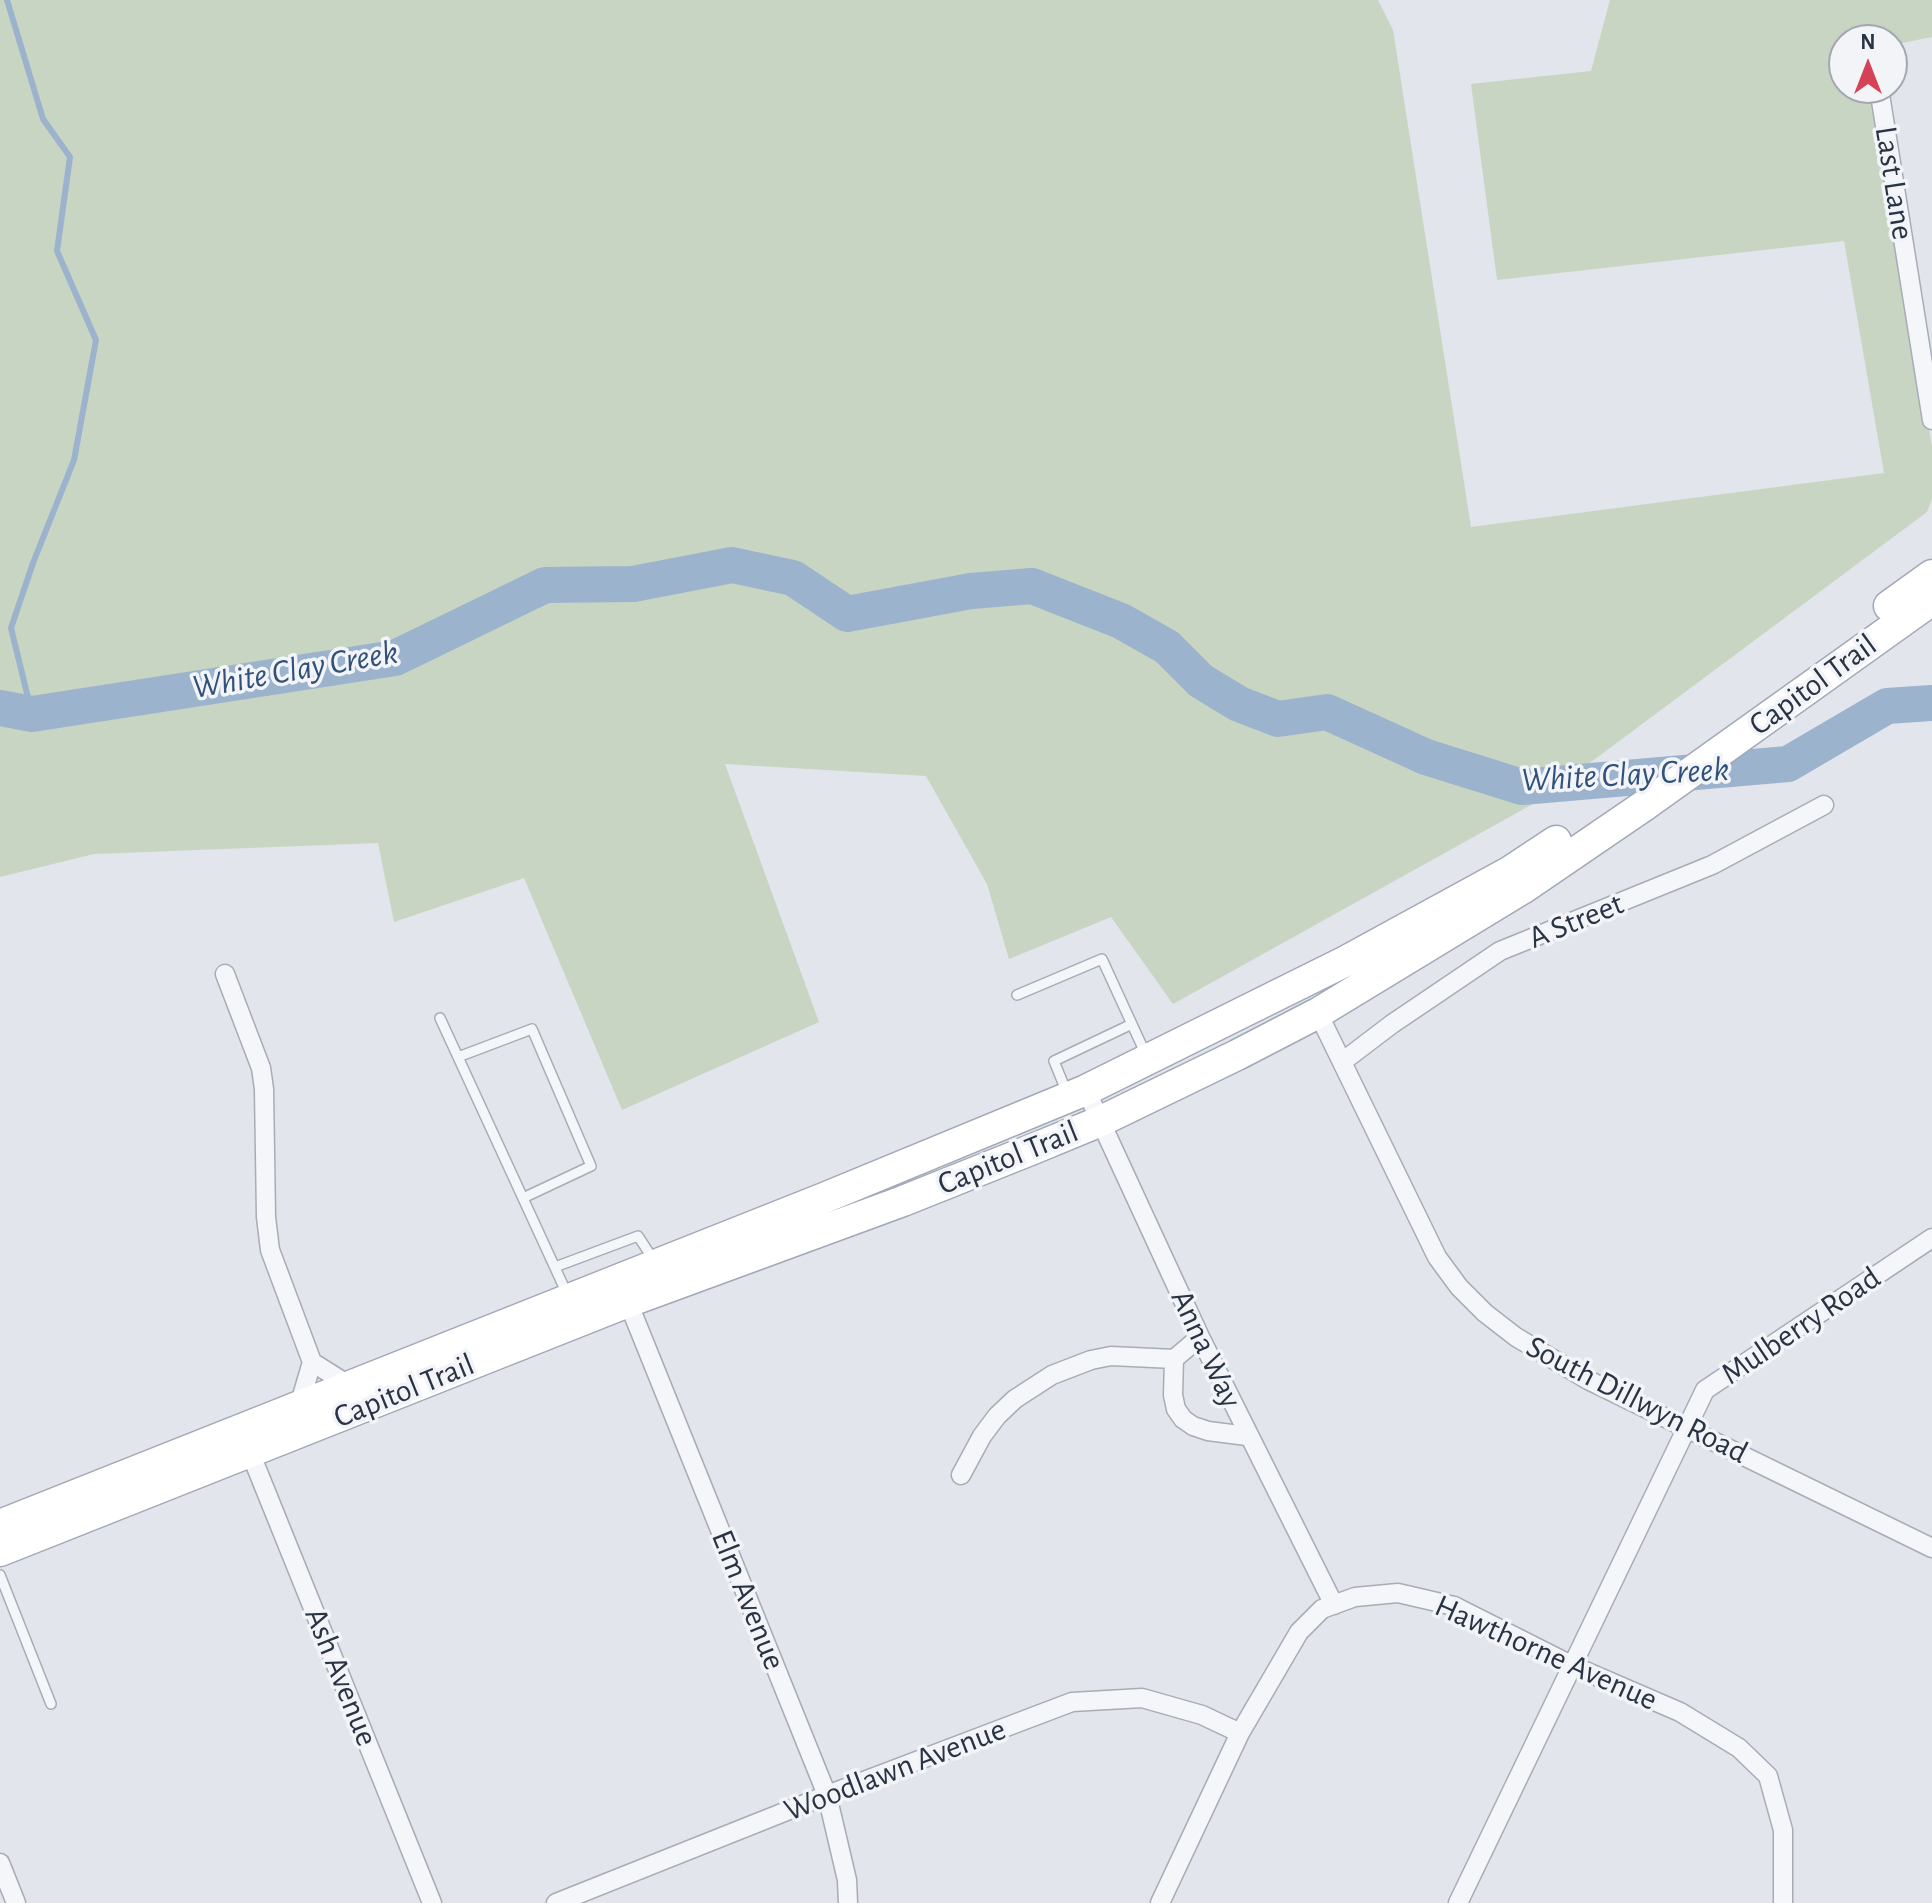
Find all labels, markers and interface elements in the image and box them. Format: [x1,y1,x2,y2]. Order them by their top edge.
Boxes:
north arrow [1828,24,1908,104]
text: N [1860,31,1876,53]
street label: Last Lane [1866,123,1922,243]
street label: Capitol Trail [1742,626,1884,744]
water label: White Clay Creek [189,632,401,708]
water label: White Clay Creek [1520,749,1730,801]
street label: A Street [1523,885,1629,957]
street label: Capitol Trail [932,1112,1084,1204]
street label: Mulberry Road [1714,1259,1888,1393]
street label: Anna Way [1162,1284,1250,1414]
street label: South Dillwyn Road [1520,1328,1754,1472]
street label: Capitol Trail [328,1345,480,1437]
street label: Elm Avenue [703,1524,793,1676]
street label: Hawthorne Avenue [1429,1587,1663,1719]
street label: Ash Avenue [296,1602,386,1752]
street label: Woodlawn Avenue [779,1710,1011,1830]

